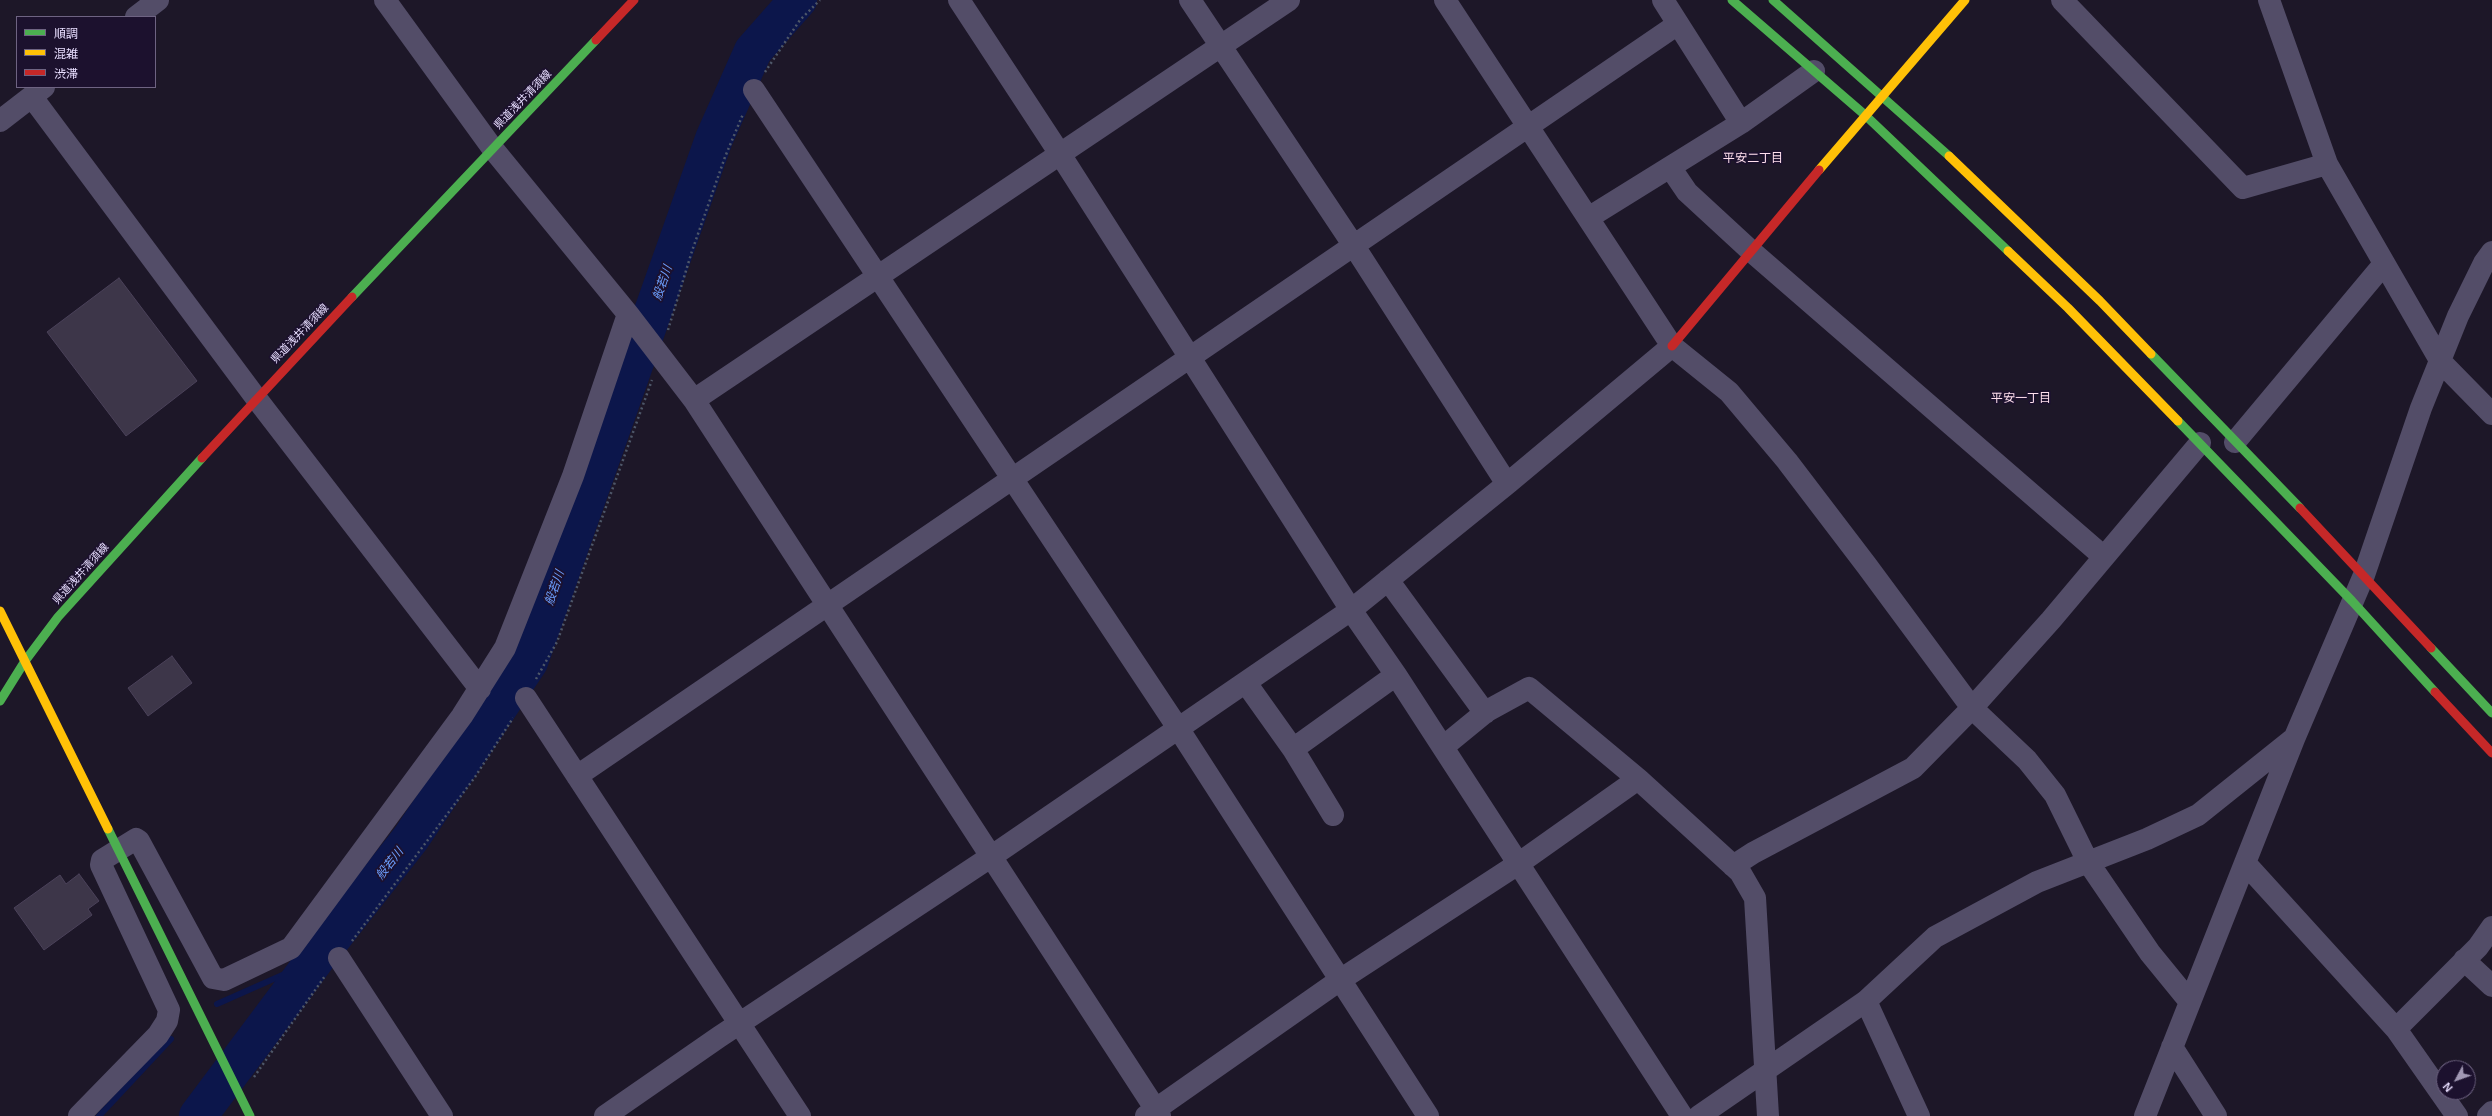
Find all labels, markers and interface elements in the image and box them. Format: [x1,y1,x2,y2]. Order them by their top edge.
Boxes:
legend [16,16,156,88]
text: 順調 [54,27,78,41]
text: 混雑 [54,47,78,61]
text: 渋滞 [54,67,78,81]
street label: 県道浅井清須線 [492,68,554,132]
district label: 平安二丁目 [1723,152,1783,166]
water label: 般若川 [650,264,676,302]
street label: 県道浅井清須線 [269,302,331,366]
district label: 平安一丁目 [1991,392,2051,406]
street label: 県道浅井清須線 [50,541,112,607]
water label: 般若川 [542,569,568,607]
water label: 般若川 [373,845,407,883]
north arrow [2436,1060,2476,1100]
text: N [2441,1080,2455,1094]

